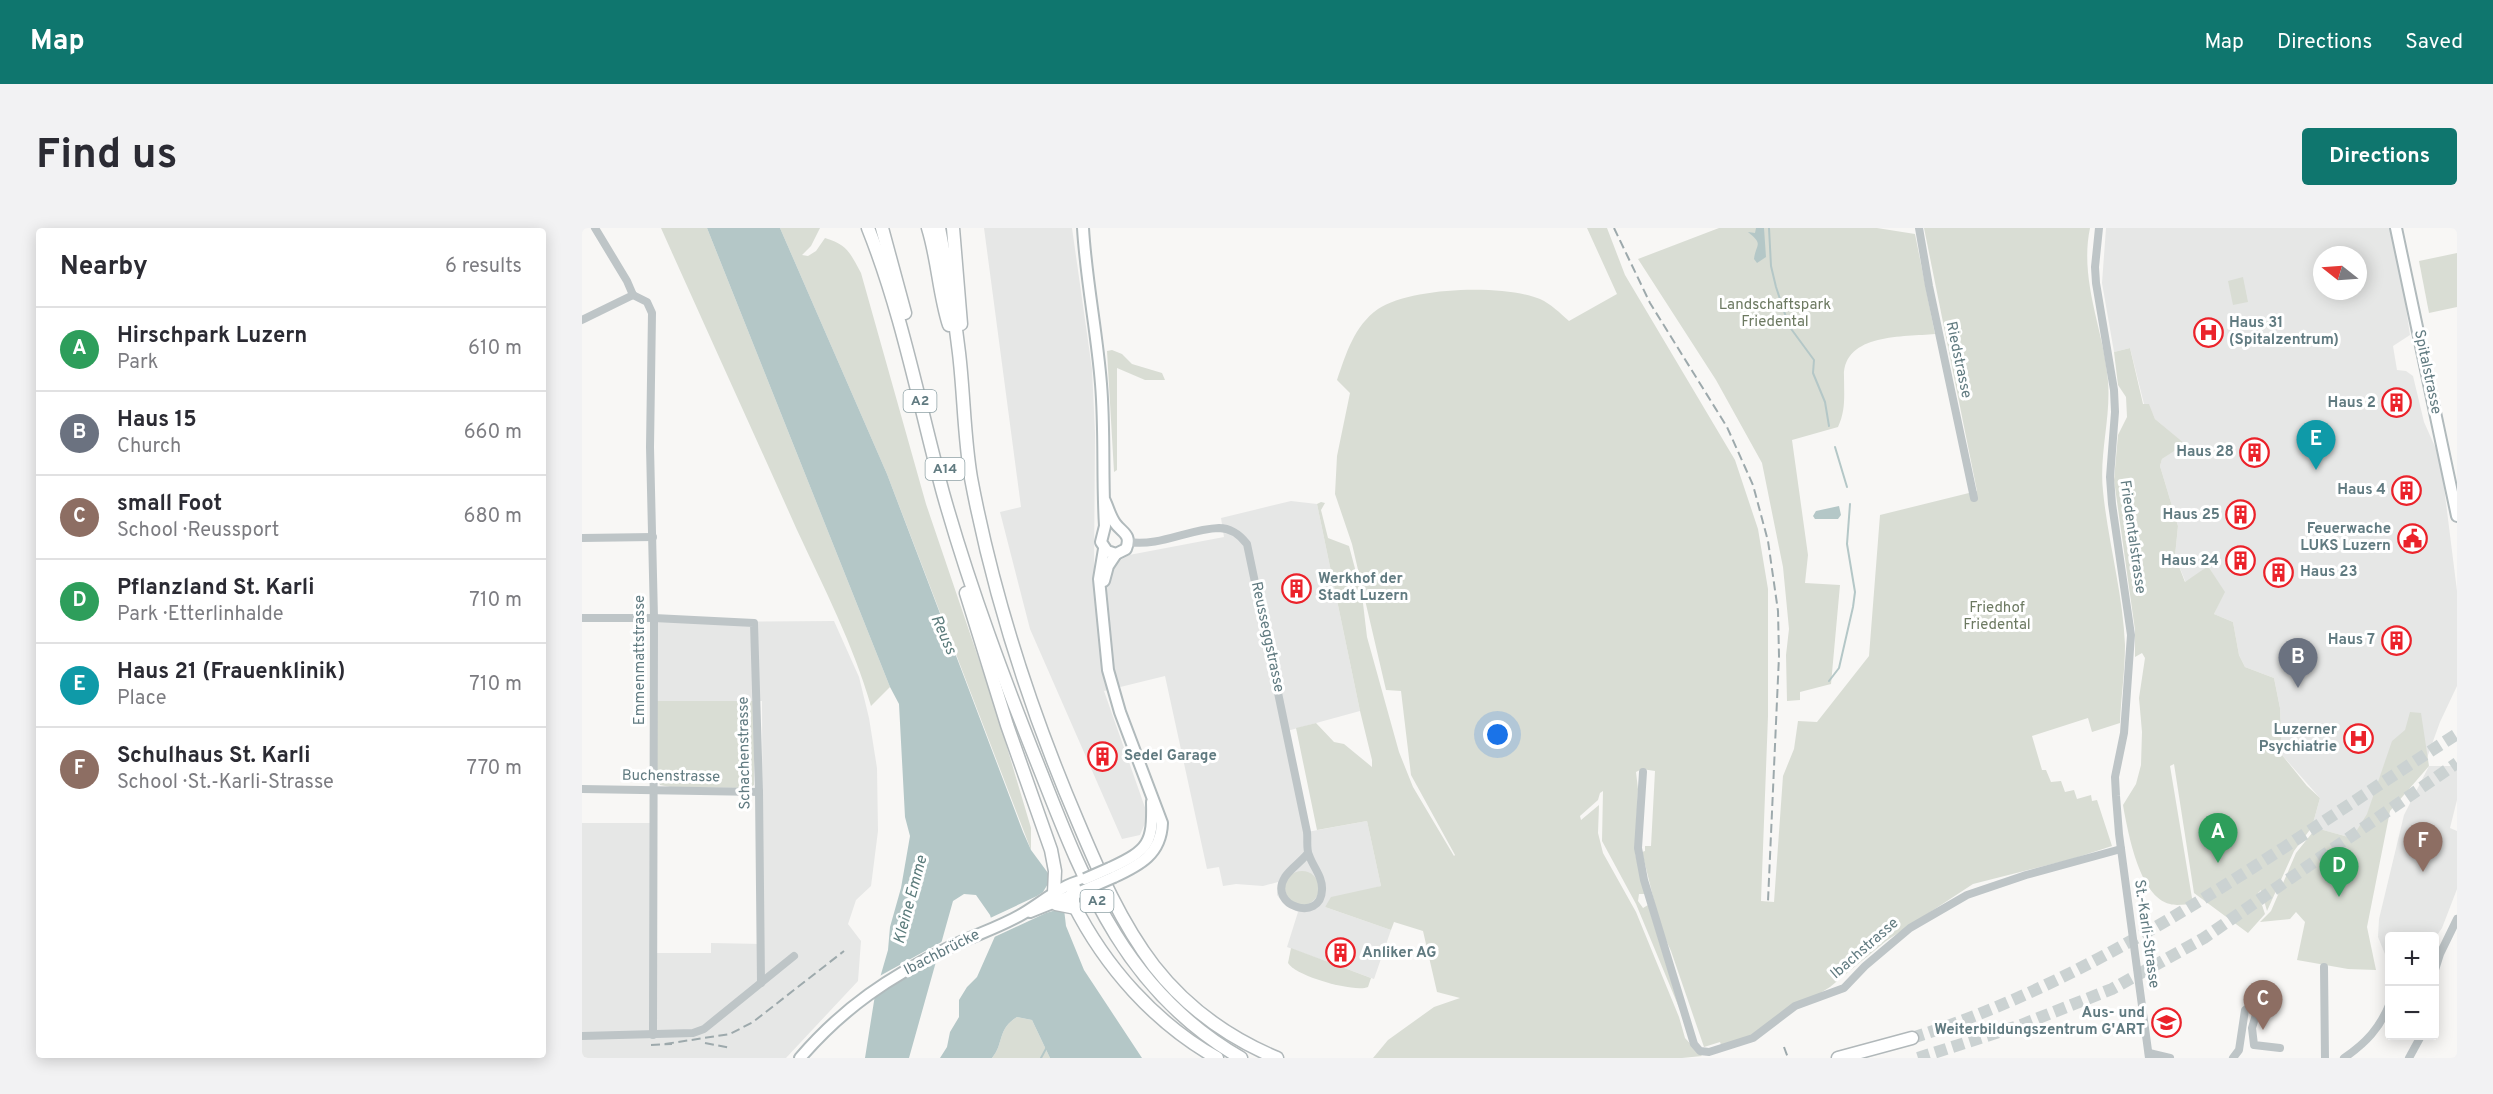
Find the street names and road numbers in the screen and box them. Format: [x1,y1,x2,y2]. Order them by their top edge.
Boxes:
street label: Riedstrasse [1941,320,1975,400]
street label: Spitalstrasse [2409,328,2445,416]
road number: A2 [904,390,936,412]
road number: A14 [926,458,964,480]
street label: Friedentalstrasse [2115,479,2149,595]
street label: Reusseggstrasse [1246,580,1288,694]
street label: Emmenmattstrasse [631,595,650,725]
street label: Schachenstrasse [735,696,755,810]
street label: Buchenstrasse [622,767,720,787]
street label: St.-Karli-Strasse [2129,878,2163,990]
road number: A2 [1080,890,1114,912]
street label: Ibachstrasse [1827,914,1903,984]
street label: Ibachbrücke [901,926,983,980]

